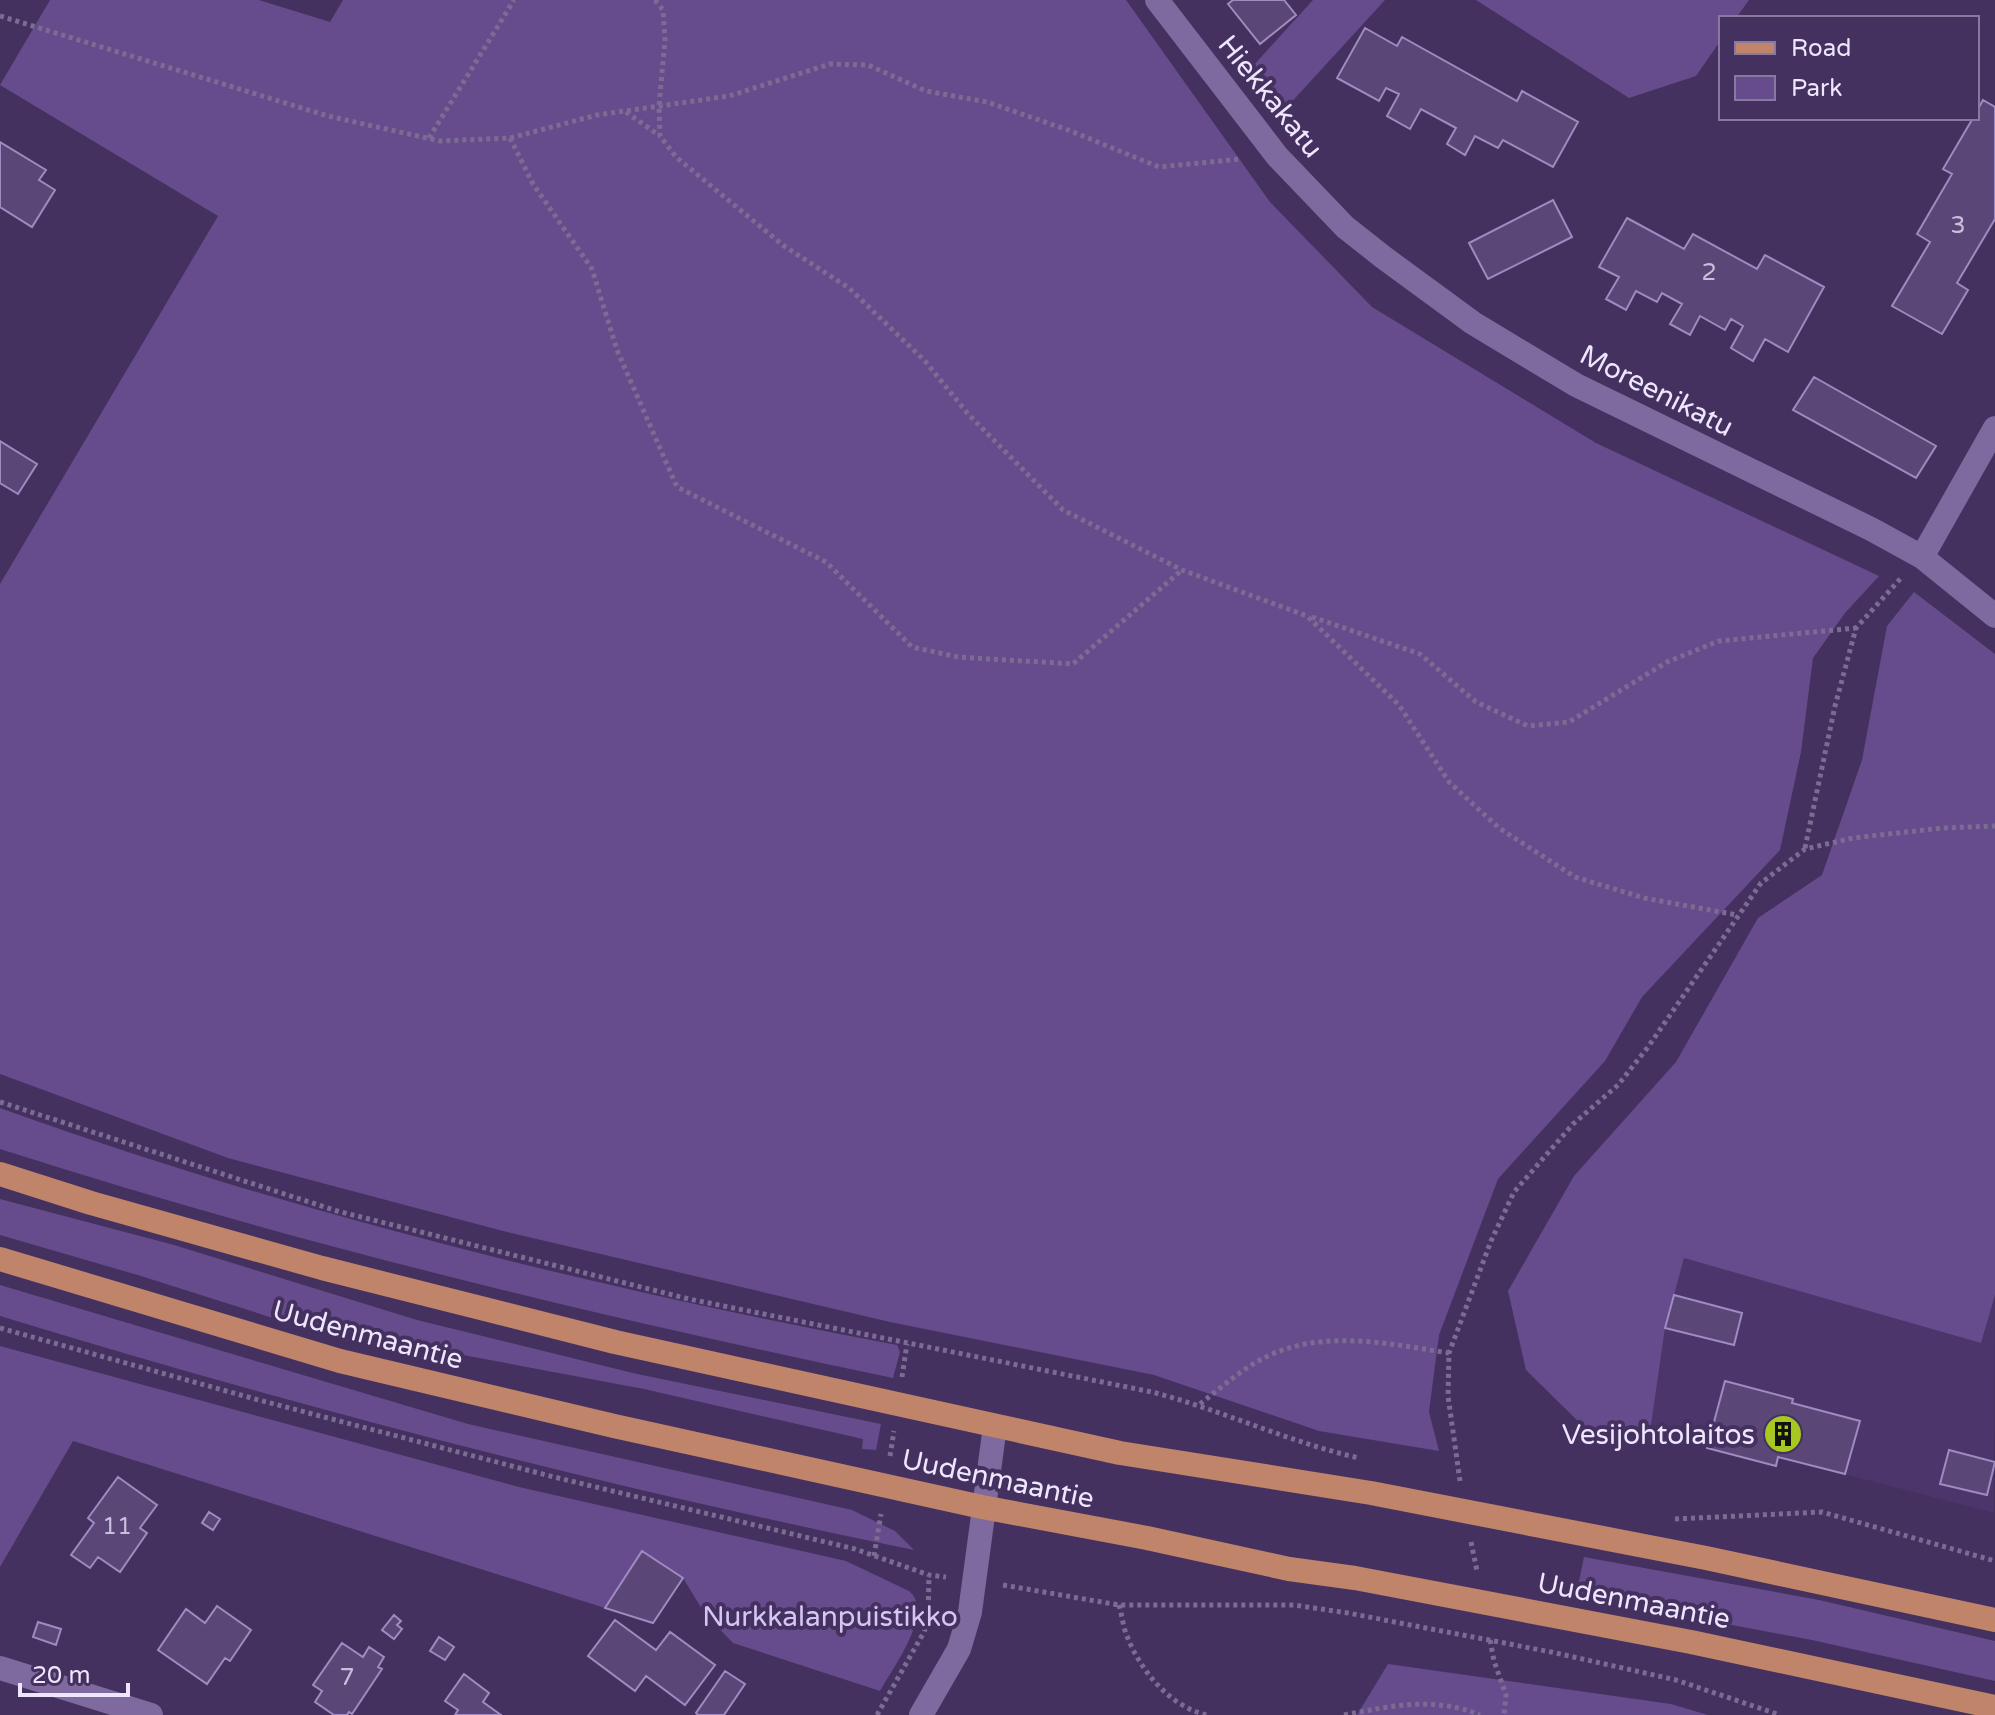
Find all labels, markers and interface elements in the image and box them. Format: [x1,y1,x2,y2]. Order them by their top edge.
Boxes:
legend [1719,16,1979,120]
street label: Hiekkakatu [1211,29,1330,165]
text: Road [1791,34,1851,63]
text: Park [1791,74,1842,103]
house number: 3 [1950,211,1966,240]
house number: 2 [1701,258,1717,287]
street label: Moreenikatu [1574,338,1739,444]
street label: Uudenmaantie [269,1293,467,1377]
building icon: Vesijohtolaitos [1762,1413,1804,1455]
place label: Vesijohtolaitos [1562,1418,1755,1452]
street label: Uudenmaantie [899,1442,1097,1516]
house number: 11 [102,1512,132,1541]
street label: Uudenmaantie [1534,1566,1733,1636]
park label: Nurkkalanpuistikko [702,1600,958,1634]
scale bar [20,1647,128,1697]
text: 20 m [32,1661,90,1690]
house number: 7 [339,1663,355,1692]

